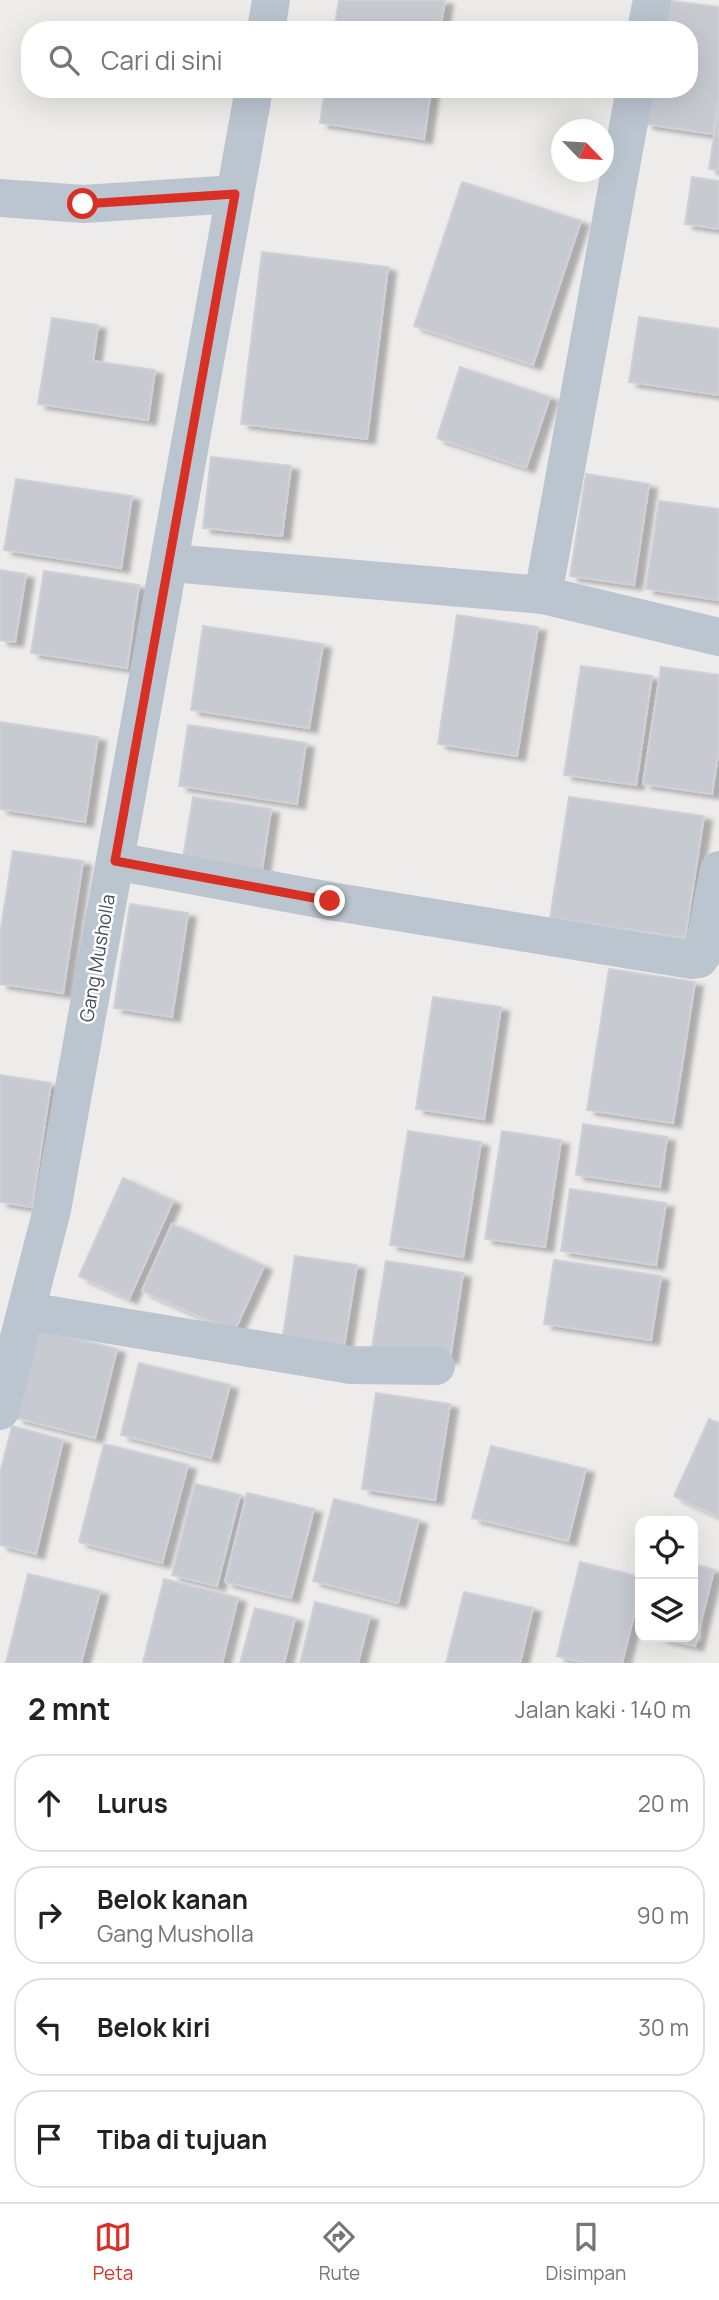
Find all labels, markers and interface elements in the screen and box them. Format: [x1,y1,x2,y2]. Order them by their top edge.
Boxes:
search box [21,21,698,98]
icon: search [45,41,83,79]
text: Cari di sini [101,42,223,78]
north arrow [551,119,614,182]
route start [67,188,98,219]
route end [314,885,345,916]
street label: Gang Musholla [73,892,121,1024]
map controls [635,1516,698,1642]
button: locate [635,1516,698,1579]
button: layers [635,1579,698,1642]
text: 2 mnt [28,1688,111,1729]
text: Jalan kaki · 140 m [515,1693,691,1725]
icon: ahead [30,1784,68,1822]
text: Lurus [97,1785,168,1821]
text: 20 m [638,1787,689,1819]
text: Belok kanan [97,1881,248,1917]
icon: right [30,1896,68,1934]
text: 90 m [637,1899,689,1931]
text: Gang Musholla [97,1917,254,1949]
icon: left [30,2008,68,2046]
text: Belok kiri [97,2009,211,2045]
text: 30 m [638,2011,689,2043]
icon: arrive [30,2120,68,2158]
text: Tiba di tujuan [97,2121,267,2157]
tab: Peta [93,2218,133,2286]
tab: Rute [319,2218,360,2286]
tab: Disimpan [546,2218,626,2286]

